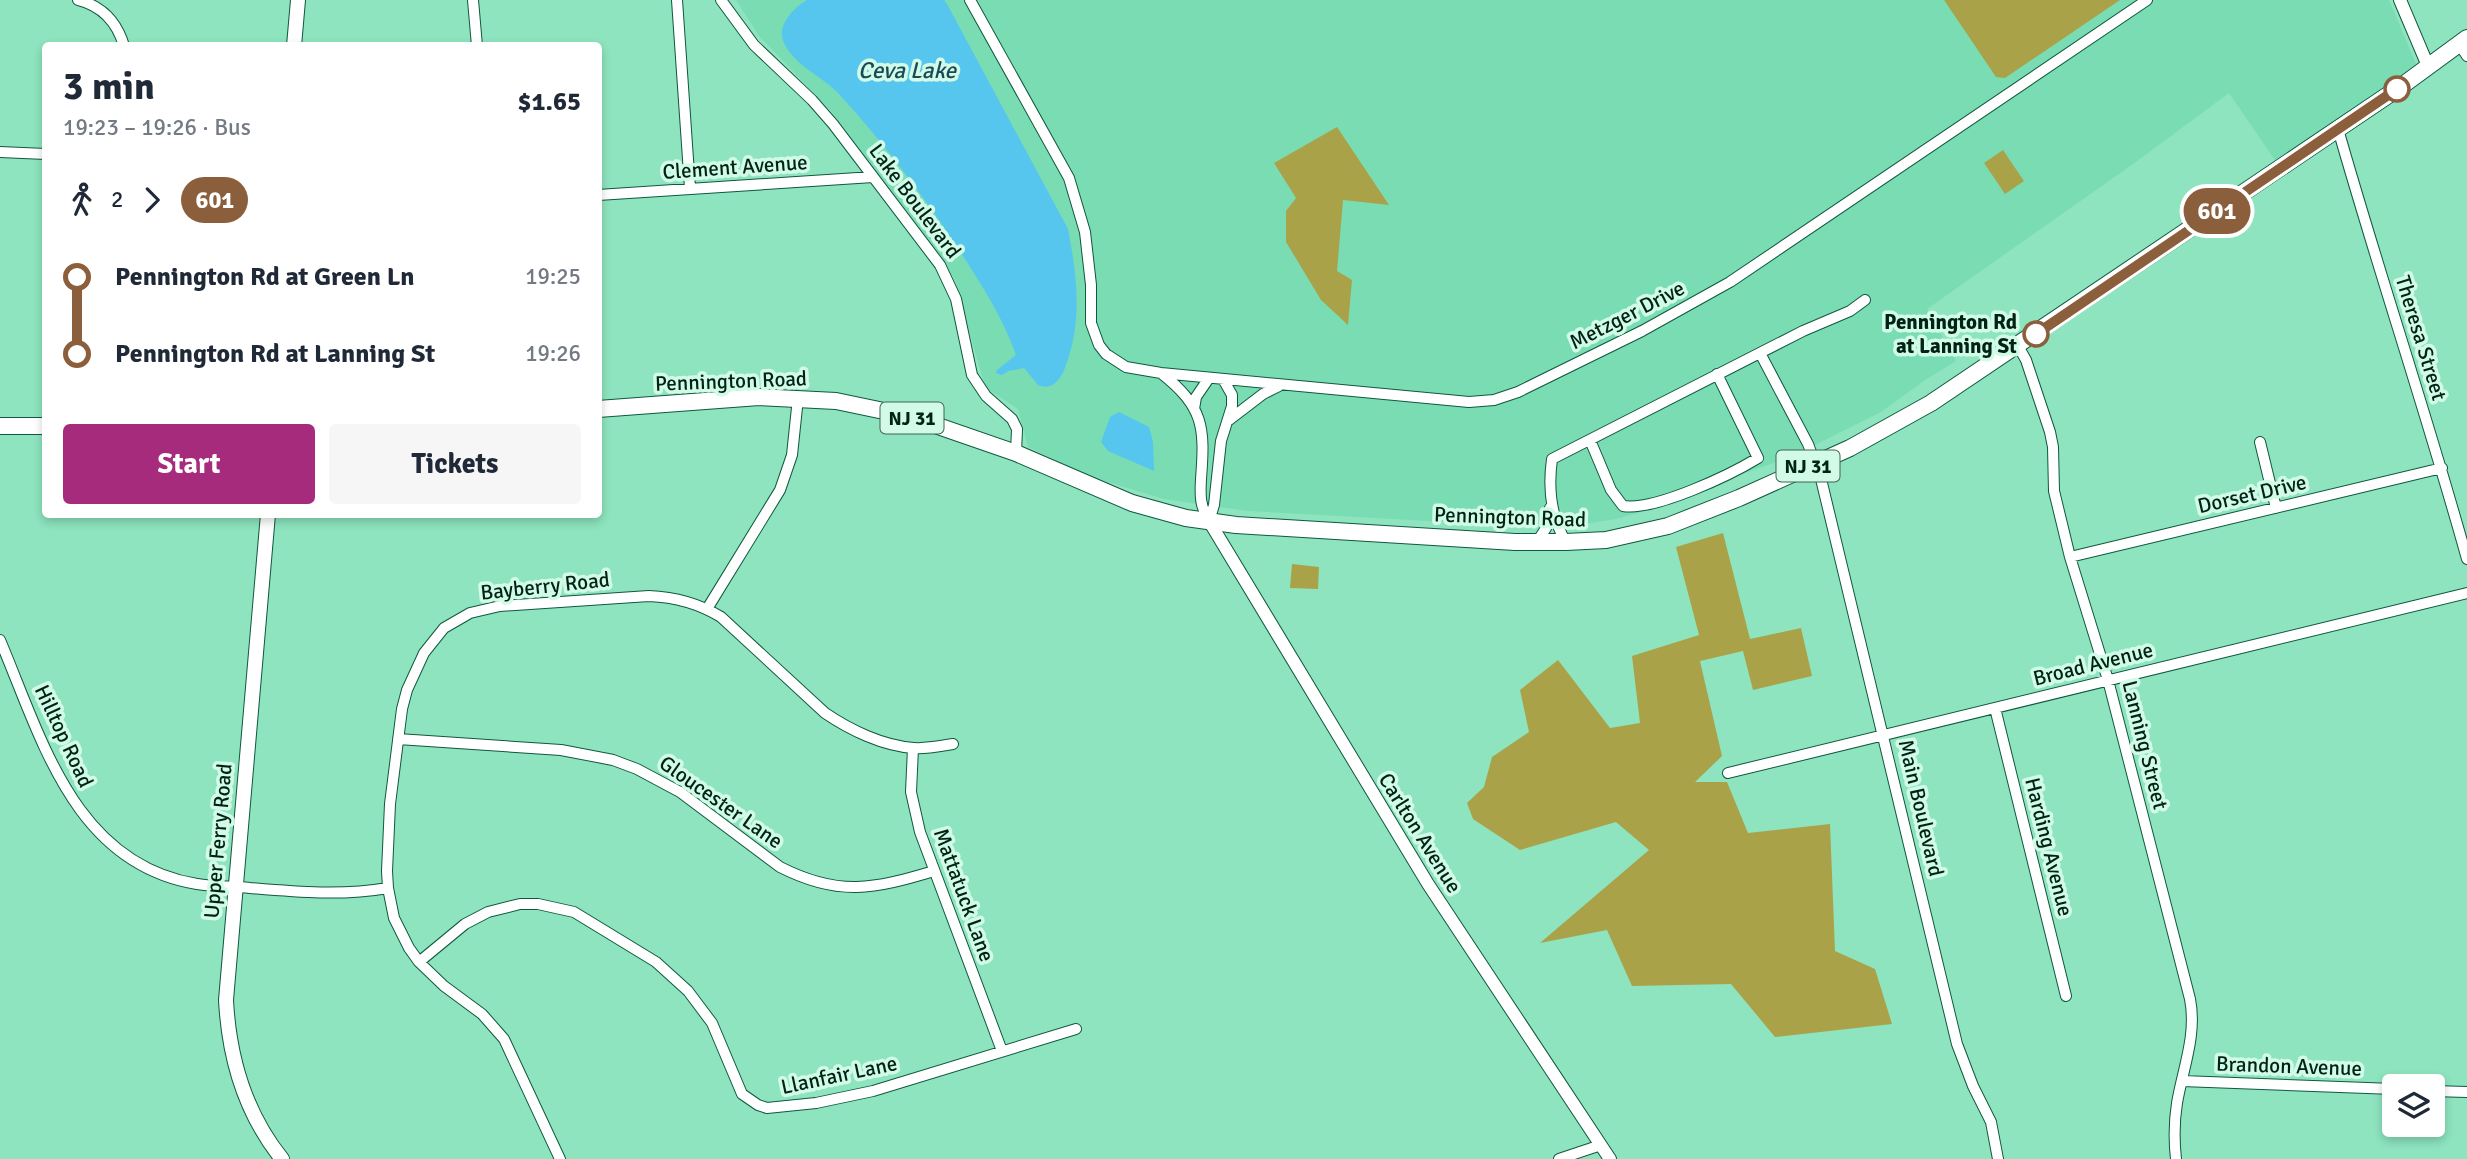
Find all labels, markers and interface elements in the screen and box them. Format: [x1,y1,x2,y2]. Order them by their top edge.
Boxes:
water label: Ceva Lake [858,56,958,85]
text: 3 min [63,63,155,110]
unlabelled marker [2384,76,2410,102]
text: $1.65 [517,86,581,118]
text: 19:23 – 19:26 · Bus [63,113,251,142]
street label: Lake Boulevard [863,139,967,263]
street label: Clement Avenue [662,149,808,185]
icon: walk [63,181,101,219]
icon: forward [133,181,171,219]
text: 2 [111,185,123,214]
text: 601 [195,185,234,215]
line badge: 601 [2177,188,2257,234]
text: 601 [2198,196,2236,226]
text: Pennington Rd at Green Ln [115,261,415,293]
text: 19:25 [525,262,581,291]
street label: Theresa Street [2390,272,2452,404]
street label: Metzger Drive [1565,275,1689,355]
place label: Pennington Rd at Lanning St [1884,309,2017,359]
marker: Pennington Rd at Lanning St [2023,321,2049,347]
text: Pennington Rd at Lanning St [115,338,435,370]
text: 19:26 [525,339,581,368]
street label: Pennington Road [655,365,807,397]
road number: NJ 31 [880,402,944,434]
button: Start [63,424,315,504]
button: Tickets [329,424,581,504]
road number: NJ 31 [1776,450,1840,481]
street label: Dorset Drive [2195,469,2309,519]
street label: Pennington Road [1434,501,1586,533]
street label: Bayberry Road [479,566,611,606]
street label: Broad Avenue [2030,637,2156,691]
street label: Lanning Street [2116,678,2174,812]
street label: Hilltop Road [29,680,99,792]
street label: Main Boulevard [1893,737,1949,879]
street label: Gloucester Lane [654,750,788,854]
street label: Upper Ferry Road [198,762,238,920]
street label: Carlton Avenue [1373,768,1467,898]
street label: Harding Avenue [2019,775,2079,919]
street label: Mattatuck Lane [928,825,1000,965]
street label: Llanfair Lane [778,1050,900,1100]
street label: Brandon Avenue [2216,1050,2362,1082]
map controls [2382,1074,2445,1137]
button: layers [2382,1074,2445,1137]

